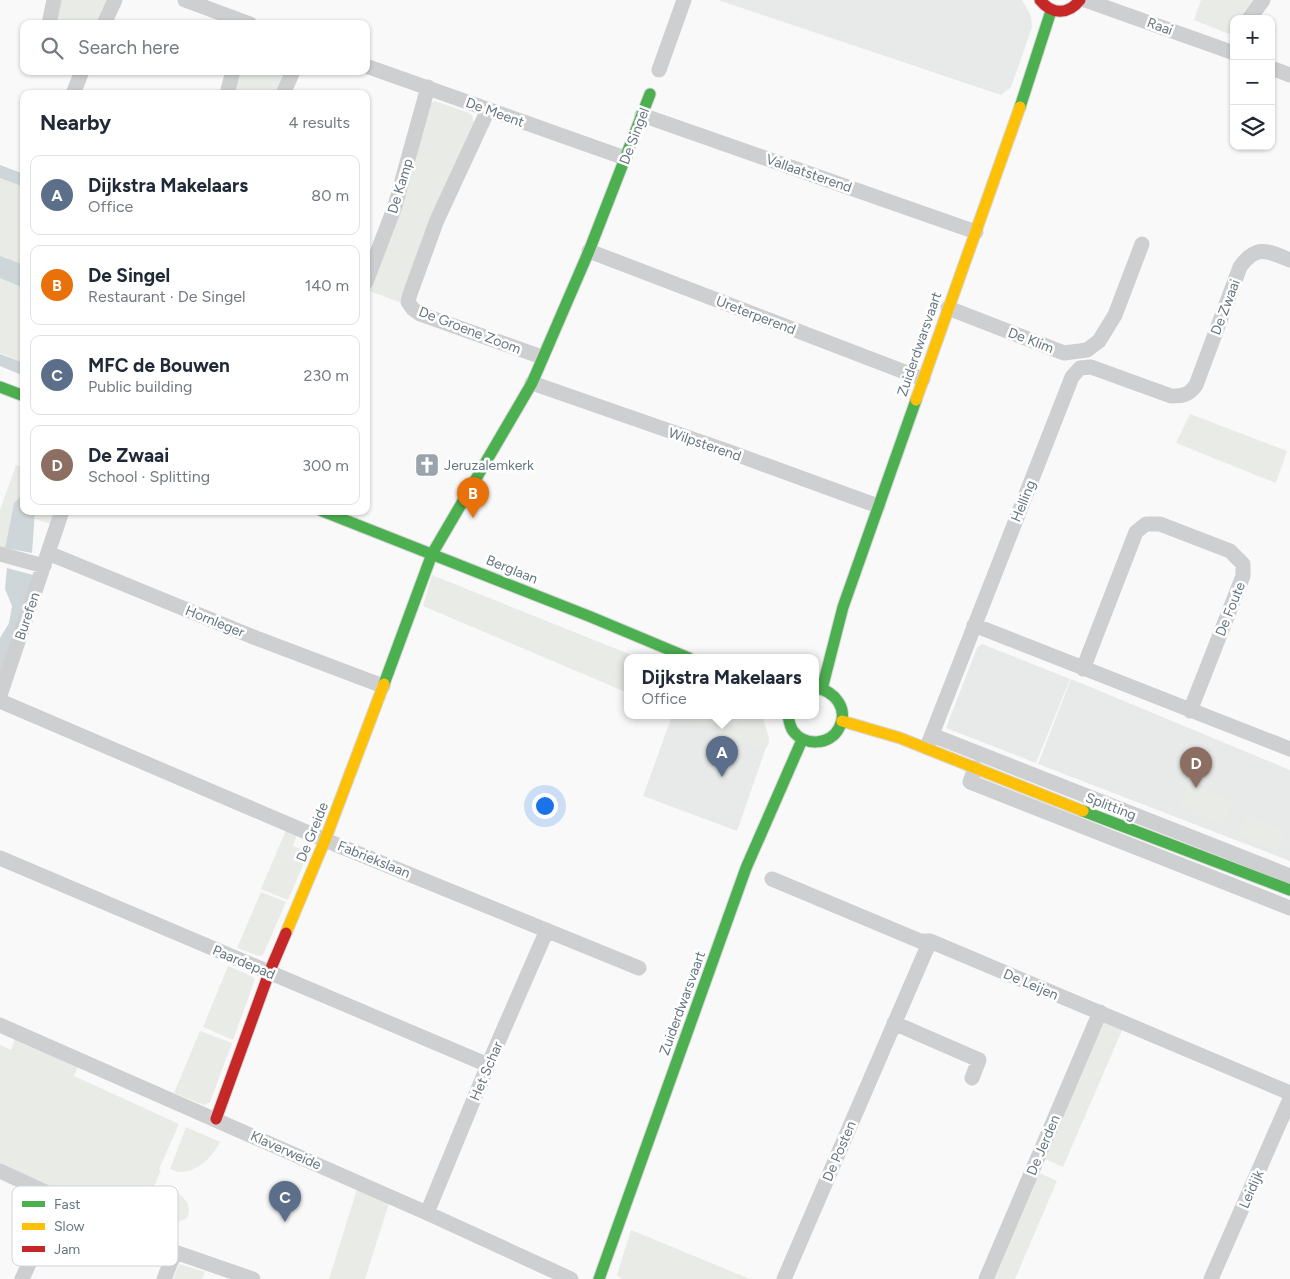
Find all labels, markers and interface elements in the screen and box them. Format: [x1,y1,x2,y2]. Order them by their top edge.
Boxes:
street label: Raai [1145,14,1175,39]
map controls [1230,15,1275,150]
button: + [1230,15,1275,60]
search box [20,20,370,75]
icon: search [38,34,66,62]
text: Search here [78,36,180,59]
button: − [1230,60,1275,105]
street label: De Meent [463,94,526,131]
street label: De Singel [616,105,653,167]
button: layers [1230,105,1275,150]
text: Nearby [40,110,111,135]
text: 4 results [289,113,350,132]
street label: Vallaatsterend [764,151,854,196]
street label: De Kamp [384,157,417,216]
text: Dijkstra Makelaars [88,174,248,197]
text: A [51,186,63,205]
text: 80 m [311,186,349,205]
text: Office [88,197,133,216]
text: De Singel [88,264,170,287]
text: B [52,276,62,295]
text: 140 m [305,276,349,295]
street label: De Zwaai [1207,277,1244,337]
text: Restaurant · De Singel [88,287,246,306]
street label: Zuiderdwarsvaart [894,290,945,399]
street label: Ureterperend [713,292,798,338]
street label: De Groene Zoom [416,303,523,358]
street label: De Klim [1006,324,1056,357]
text: MFC de Bouwen [88,354,230,377]
text: C [51,366,63,385]
text: 230 m [304,366,349,385]
text: Public building [88,377,192,396]
street label: Wilpsterend [666,424,743,465]
text: De Zwaai [88,444,169,467]
church icon: Jeruzalemkerk [414,452,440,478]
text: D [51,456,63,475]
text: 300 m [302,456,349,475]
place label: Jeruzalemkerk [444,457,534,474]
text: School · Splitting [88,467,210,486]
pin: B [457,477,489,518]
street label: Helling [1007,478,1040,525]
street label: Berglaan [483,551,540,588]
street label: De Foute [1212,579,1249,639]
street label: Burefen [11,590,44,642]
street label: Hornleger [183,602,247,641]
popup [624,654,819,719]
text: Dijkstra Makelaars [641,666,802,689]
text: Office [641,689,687,708]
pin: A [706,736,738,777]
pin: D [1180,747,1212,788]
street label: Splitting [1083,789,1139,824]
your location [532,793,558,819]
street label: De Greide [293,800,332,865]
street label: Fabriekslaan [335,837,413,882]
street label: Paardepad [210,942,278,983]
street label: Zuiderdwarsvaart [656,949,709,1058]
street label: De Leijen [1001,965,1061,1004]
street label: Het Schar [466,1039,507,1103]
street label: De Jerden [1023,1112,1064,1178]
street label: De Posten [819,1118,860,1184]
street label: Klaverweide [248,1127,324,1174]
street label: Leidijk [1236,1167,1267,1211]
pin: C [269,1181,301,1222]
legend [12,1186,178,1266]
text: Fast [54,1196,80,1213]
text: Slow [54,1218,85,1235]
text: Jam [54,1241,80,1258]

